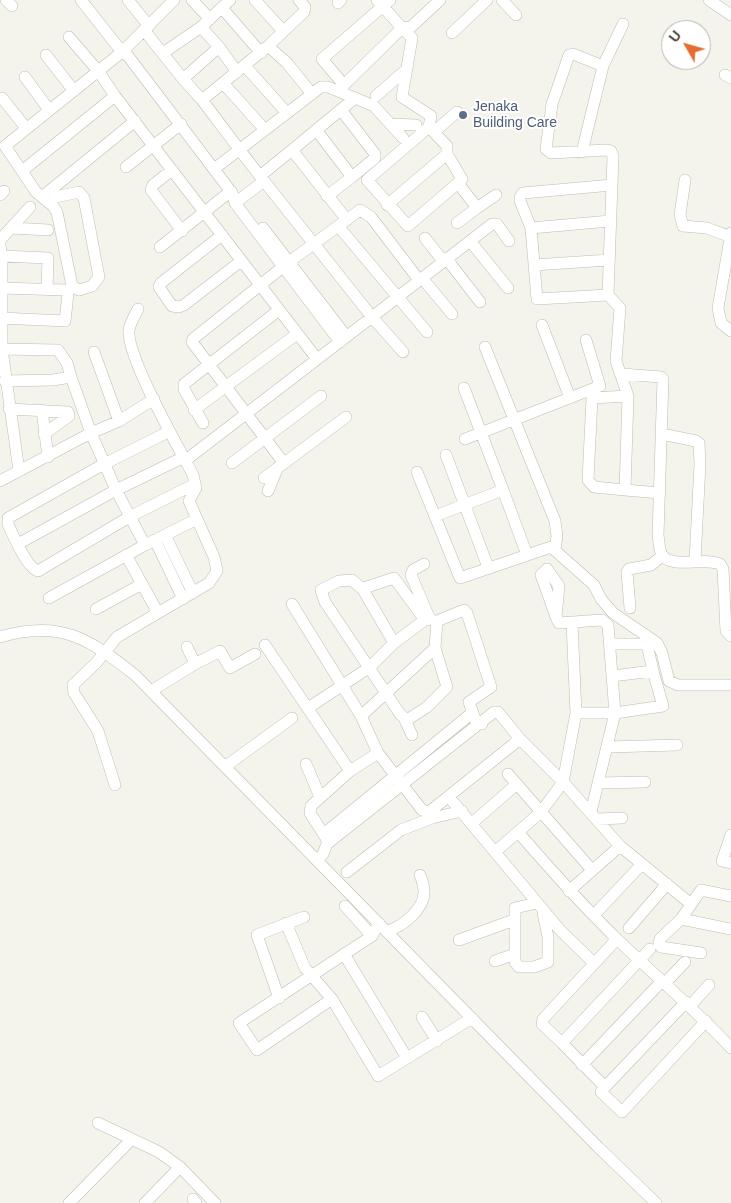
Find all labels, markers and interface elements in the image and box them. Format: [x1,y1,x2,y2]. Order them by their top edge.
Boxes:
north arrow [661,20,711,70]
text: U [666,27,684,45]
place label: Jenaka Building Care [473,99,557,132]
marker: Jenaka Building Care [457,109,469,121]

